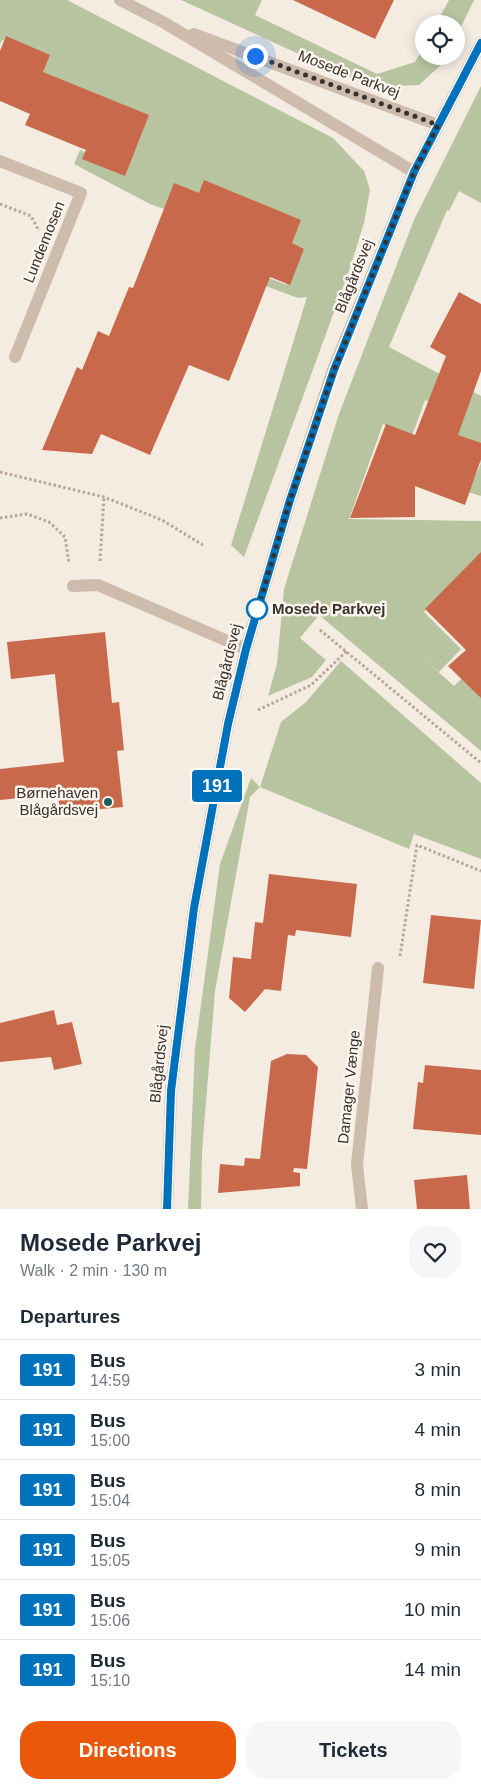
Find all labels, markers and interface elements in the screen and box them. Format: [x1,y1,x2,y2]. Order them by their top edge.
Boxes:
map controls [415,15,465,65]
button: locate [415,15,465,65]
your location [243,44,268,69]
street label: Mosede Parkvej [296,46,402,101]
street label: Lundemosen [19,198,68,285]
street label: Blågårdsvej [331,236,376,315]
marker: Mosede Parkvej [246,598,268,620]
place label: Mosede Parkvej [272,600,385,617]
street label: Blågårdsvej [209,622,244,702]
line badge: 191 [188,770,246,802]
text: 191 [202,776,232,796]
place label: Børnehaven Blågårdsvej [16,784,98,818]
marker: Børnehaven Blågårdsvej [102,796,114,808]
street label: Blågårdsvej [146,1024,171,1104]
street label: Damager Vænge [334,1029,363,1145]
button: heart [409,1226,461,1278]
text: Mosede Parkvej [20,1229,201,1256]
text: Walk · 2 min · 130 m [20,1262,167,1279]
text: Departures [20,1306,120,1327]
text: Bus [90,1350,126,1371]
text: 3 min [415,1359,461,1380]
text: 191 [32,1360,63,1380]
text: 14:59 [90,1372,130,1389]
text: Bus [90,1410,126,1431]
text: 4 min [415,1419,461,1440]
text: 191 [32,1420,63,1440]
text: 15:00 [90,1432,130,1449]
text: Bus [90,1470,126,1491]
text: 8 min [415,1479,461,1500]
text: 191 [32,1480,63,1500]
text: 15:04 [90,1492,130,1509]
text: Bus [90,1530,126,1551]
text: 9 min [415,1539,461,1560]
text: 191 [32,1540,63,1560]
text: 15:05 [90,1552,130,1569]
text: Bus [90,1590,126,1611]
text: 10 min [404,1599,461,1620]
text: 191 [32,1600,63,1620]
text: 15:06 [90,1612,130,1629]
text: Bus [90,1650,126,1671]
text: 14 min [404,1659,461,1680]
text: 191 [32,1660,63,1680]
text: 15:10 [90,1672,130,1689]
button: Directions [20,1721,236,1779]
button: Tickets [246,1721,461,1779]

